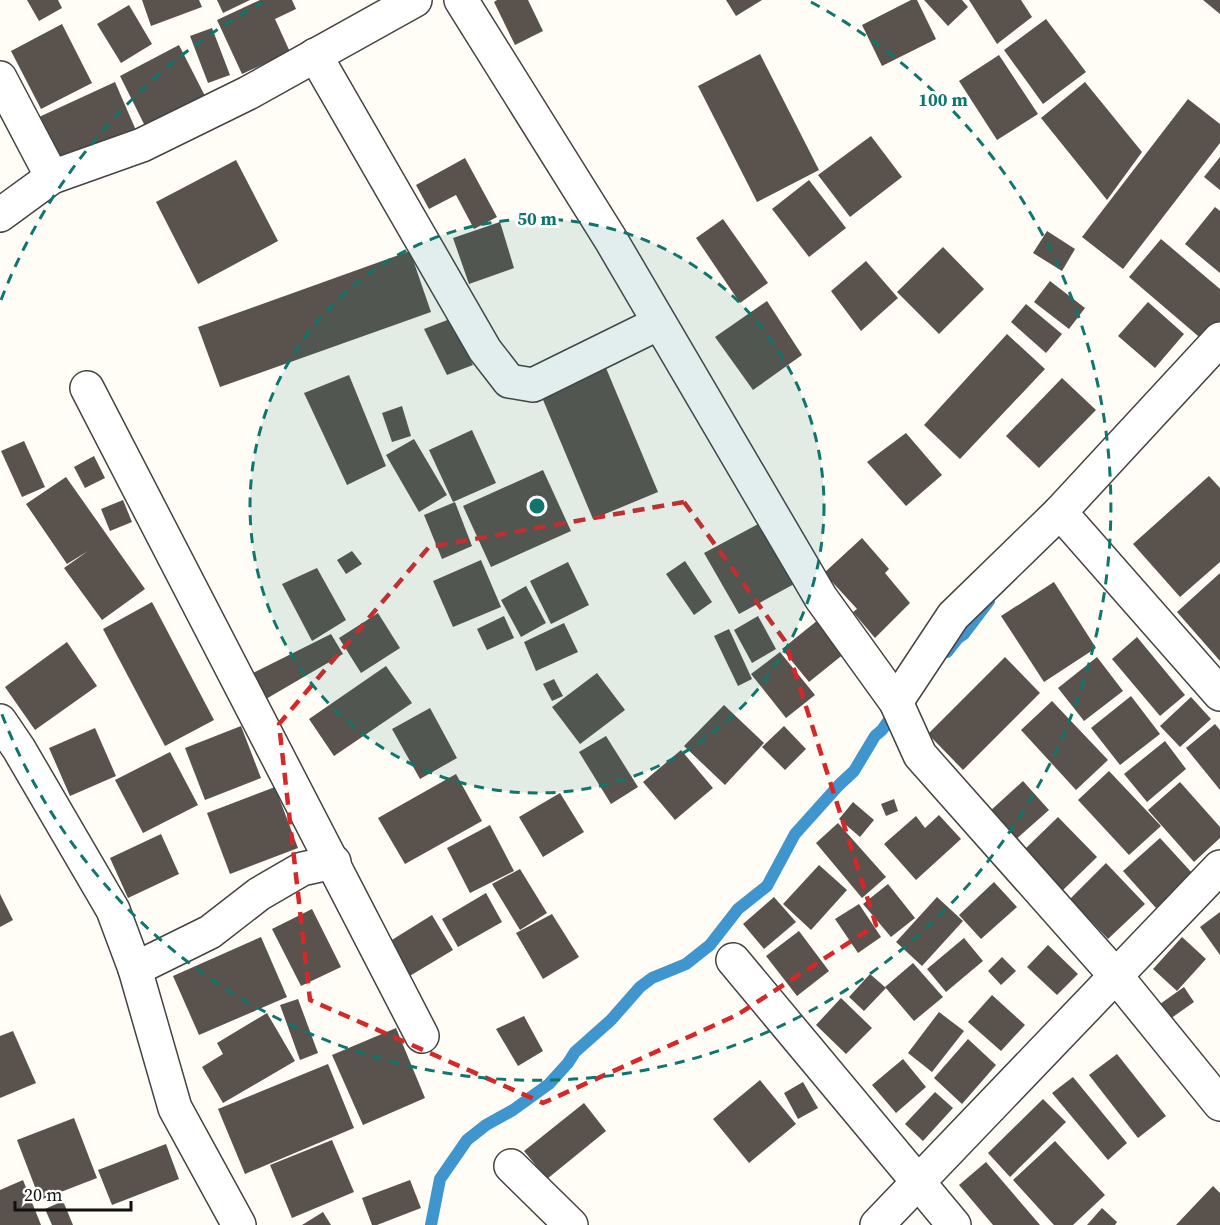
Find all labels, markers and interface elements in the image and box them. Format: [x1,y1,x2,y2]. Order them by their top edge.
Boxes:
text: 100 m [918,87,968,112]
text: 50 m [517,206,557,231]
centre of rings [527,496,547,516]
scale bar [15,1174,130,1212]
text: 20 m [24,1182,62,1207]

